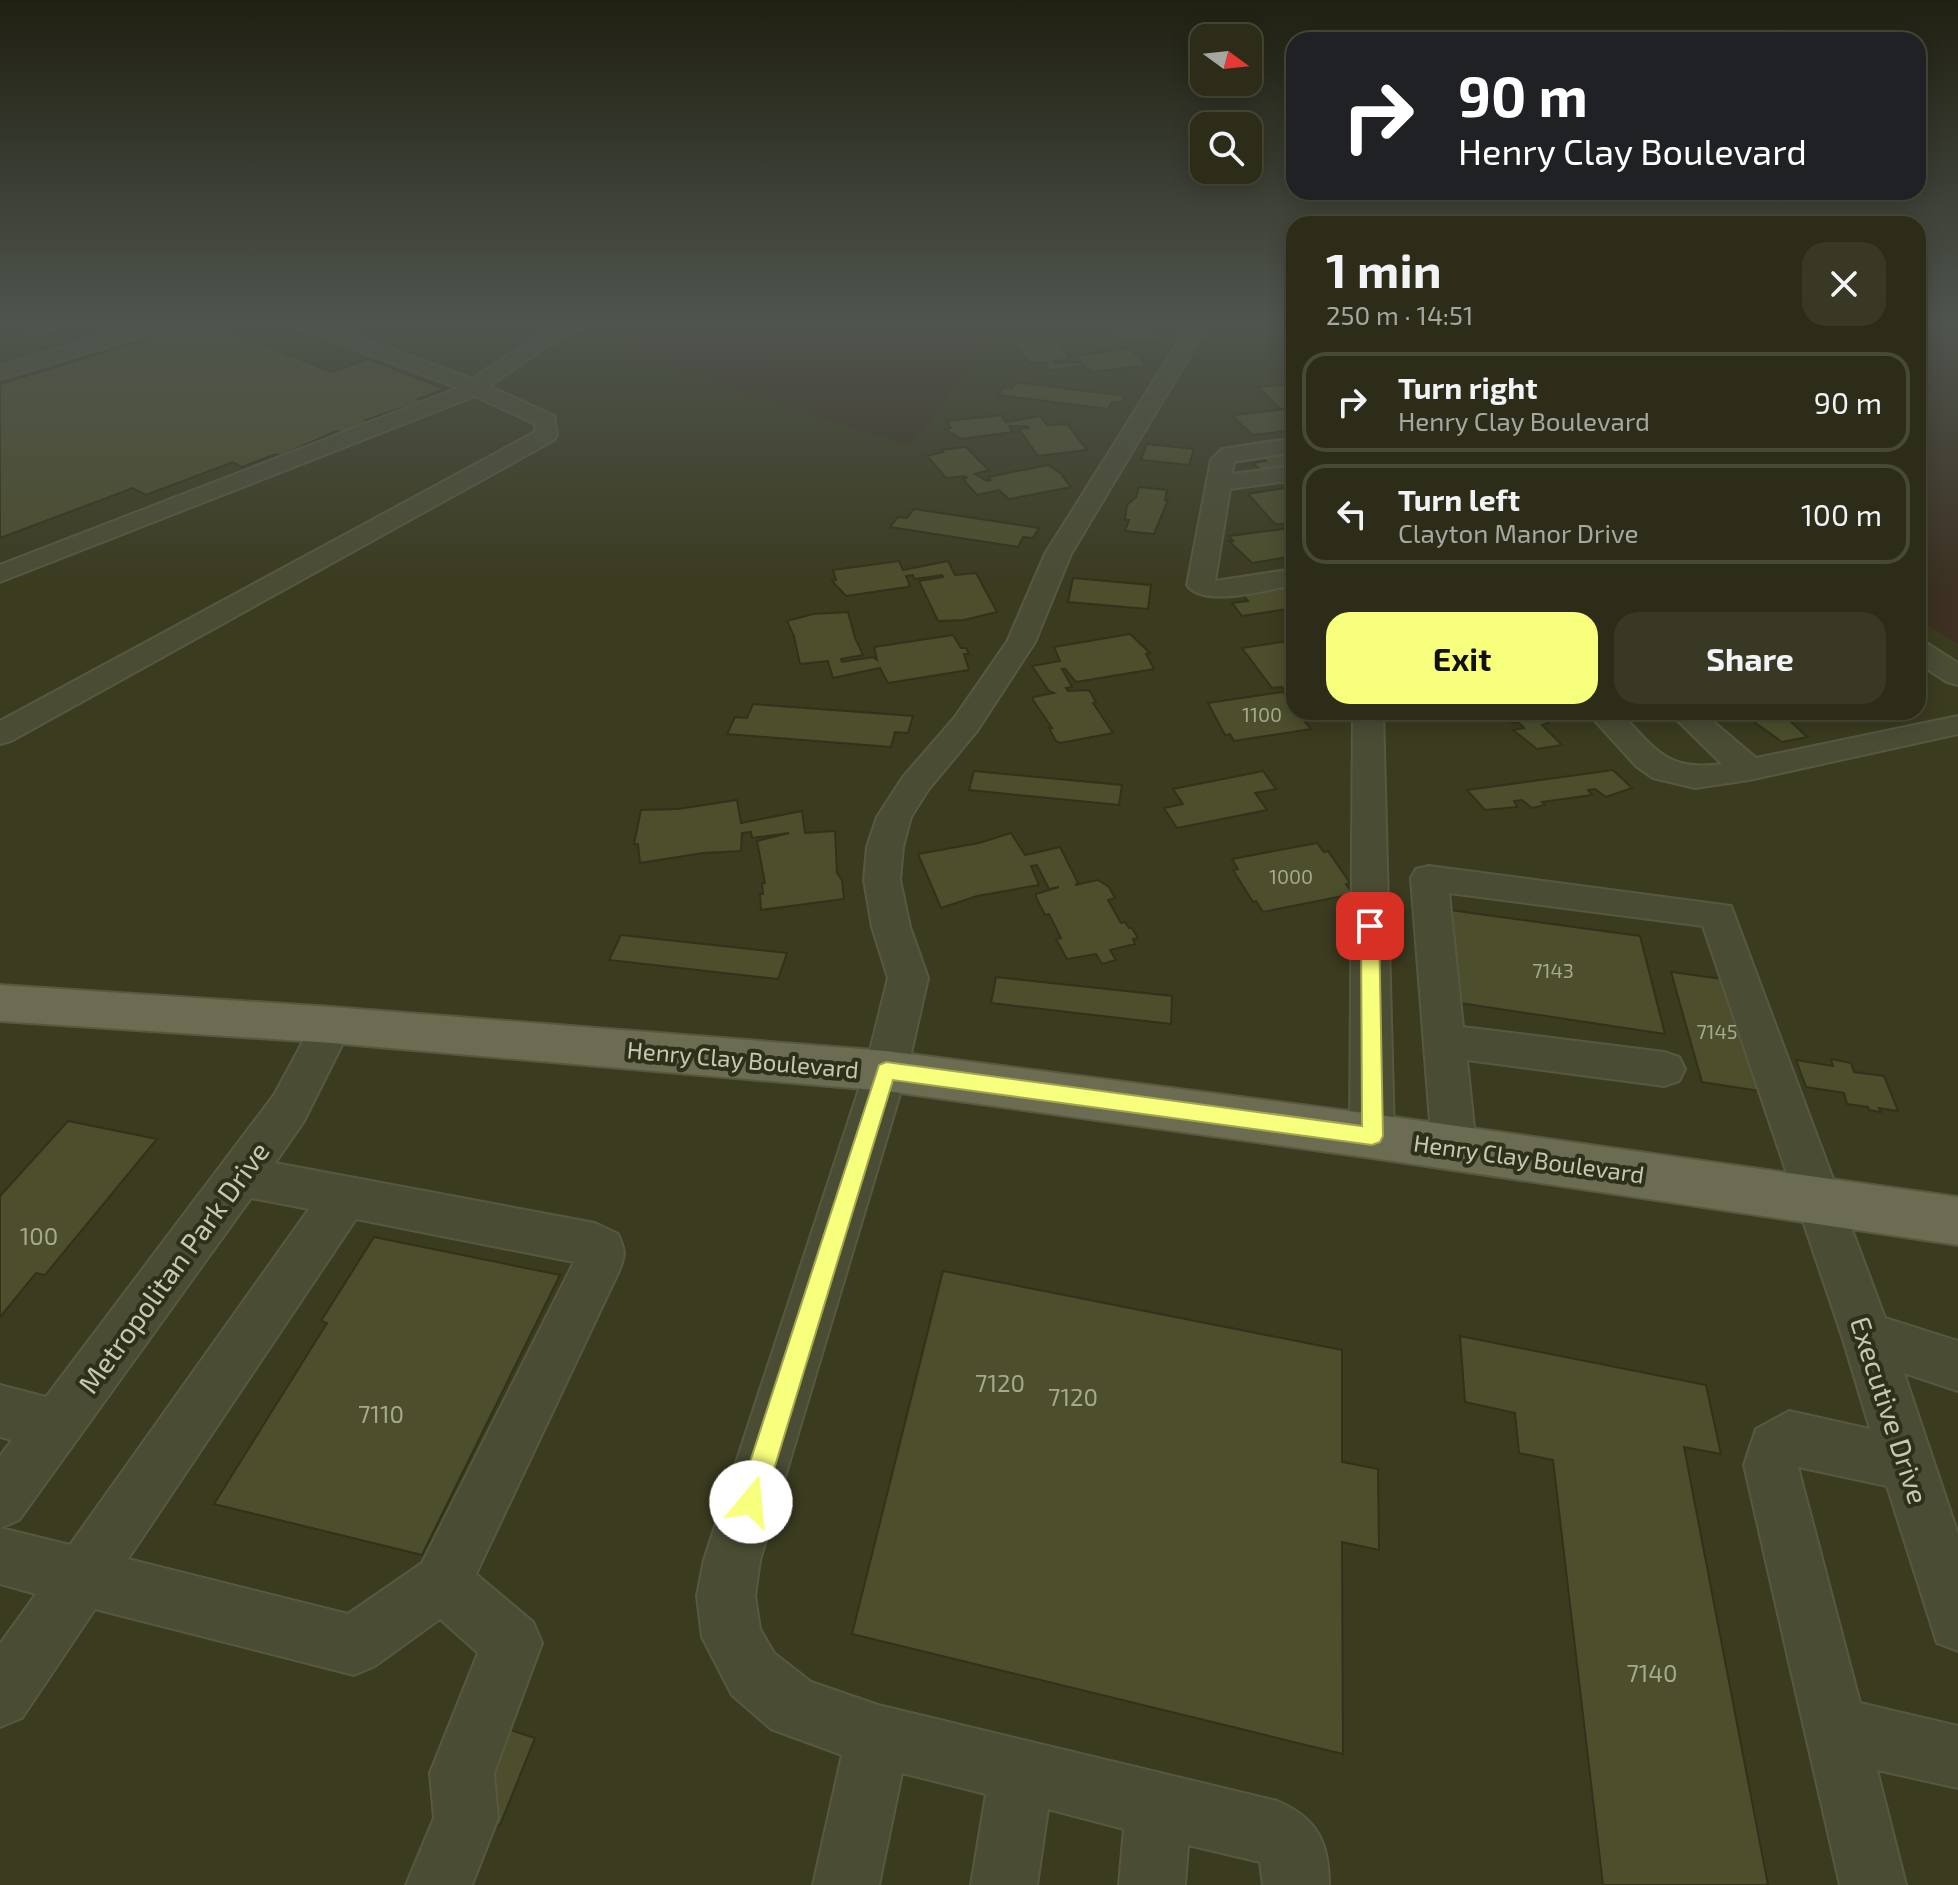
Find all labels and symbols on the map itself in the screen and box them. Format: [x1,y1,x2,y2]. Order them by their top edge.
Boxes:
north arrow [1190,24,1262,96]
house number: 1100 [1242,702,1282,726]
house number: 1000 [1269,864,1313,888]
pin [1336,892,1404,960]
house number: 7143 [1532,958,1574,982]
house number: 7145 [1696,1019,1738,1043]
street label: Henry Clay Boulevard [626,1034,860,1084]
street label: Henry Clay Boulevard [1412,1127,1646,1189]
street label: Metropolitan Park Drive [70,1135,276,1399]
house number: 100 [20,1221,58,1250]
street label: Executive Drive [1844,1312,1936,1508]
house number: 7120 [975,1368,1025,1397]
house number: 7120 [1048,1382,1098,1411]
house number: 7110 [358,1399,404,1428]
position arrow [709,1460,793,1544]
house number: 7140 [1626,1658,1678,1687]

